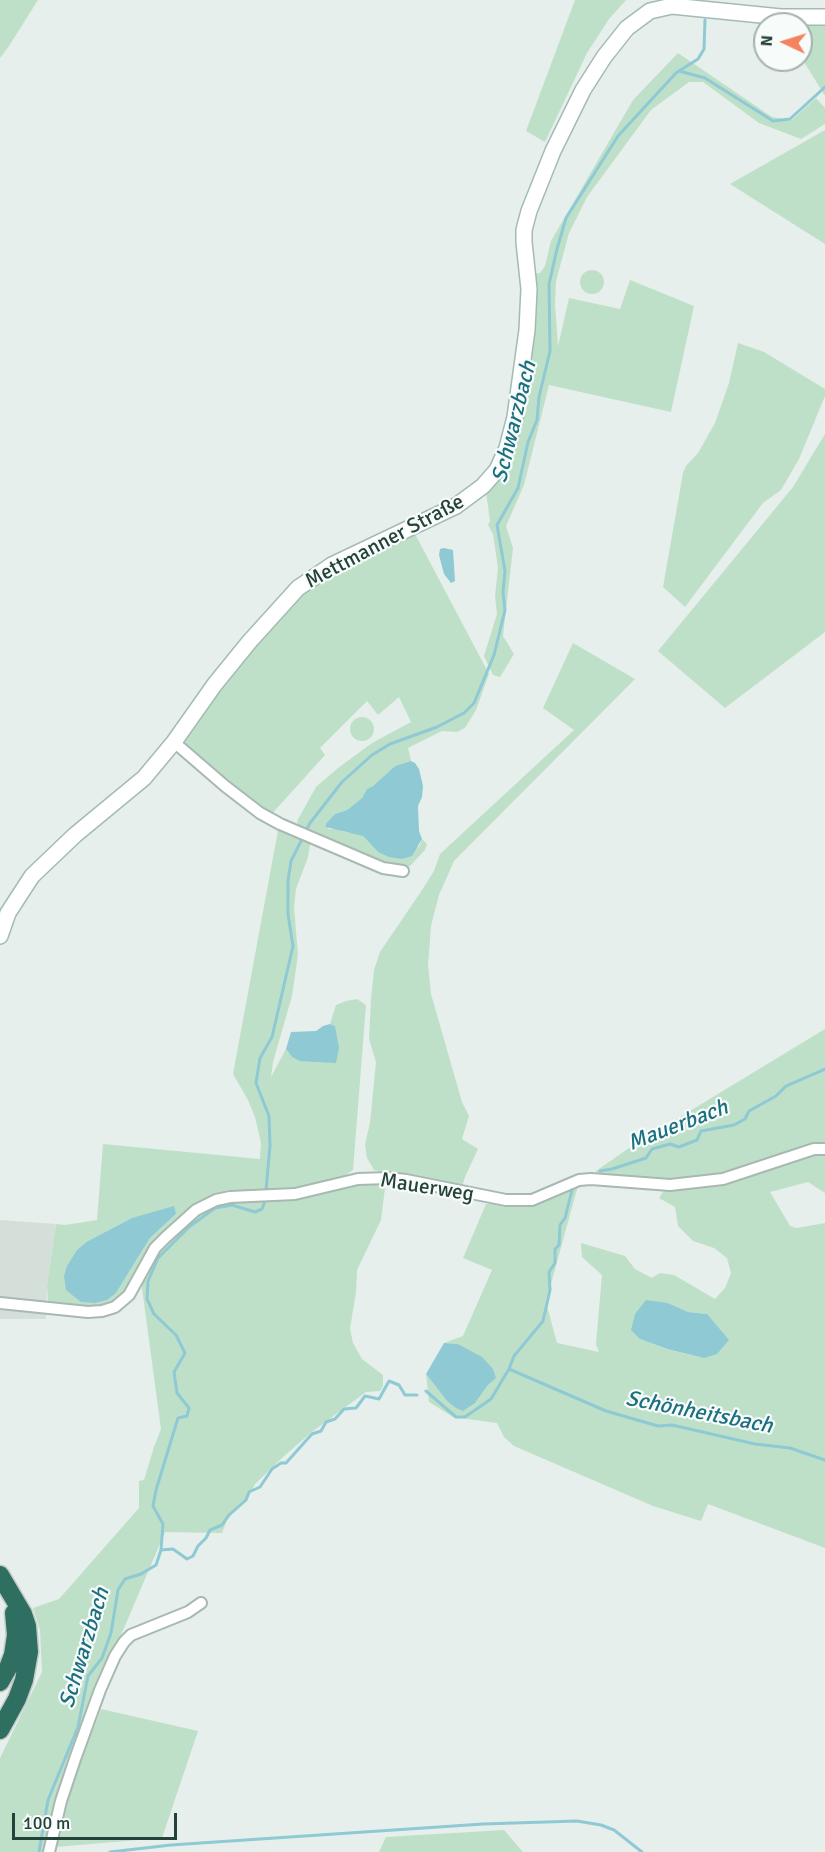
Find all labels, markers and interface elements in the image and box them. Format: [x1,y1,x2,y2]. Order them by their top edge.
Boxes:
north arrow [753,12,813,72]
text: N [757,35,777,47]
water label: Schwarzbach [487,359,543,485]
street label: Mettmanner Straße [301,490,469,594]
water label: Mauerbach [624,1095,732,1157]
street label: Mauerweg [379,1168,475,1208]
water label: Schönheitsbach [623,1386,775,1440]
water label: Schwarzbach [54,1585,116,1711]
scale bar [15,1801,180,1839]
text: 100 m [23,1812,70,1834]

